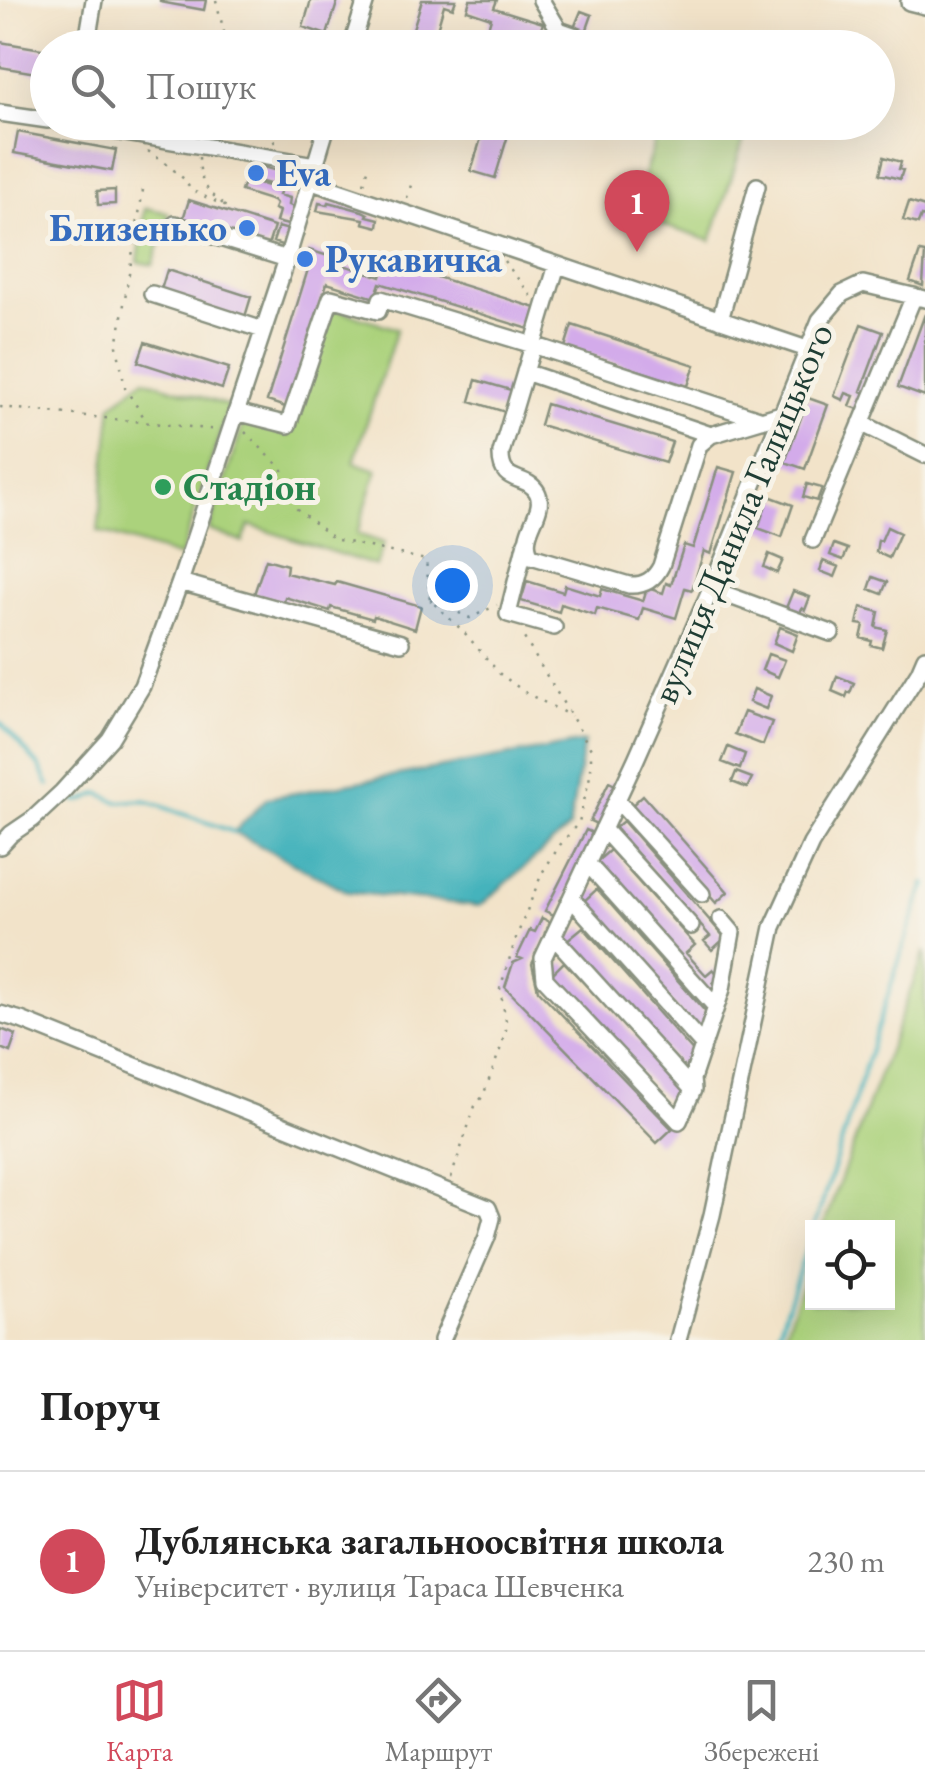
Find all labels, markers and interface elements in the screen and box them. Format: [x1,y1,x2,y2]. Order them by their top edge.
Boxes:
search box [30,30,895,140]
icon: search [65,58,120,113]
text: Пошук [145,61,256,110]
place label: Eva [276,148,331,197]
marker: Eva [245,162,267,184]
pin: 1 [604,170,670,252]
place label: Близенько [49,203,227,252]
marker: Близенько [236,217,258,239]
place label: Рукавичка [325,234,503,283]
marker: Рукавичка [294,248,316,270]
street label: вулиця Данила Галицького [639,315,844,710]
place label: Стадіон [183,462,316,511]
marker: Стадіон [152,476,174,498]
your location [427,560,478,611]
map controls [805,1220,895,1310]
button: locate [805,1220,895,1310]
text: Поруч [40,1378,161,1433]
text: Дублянська загальноосвітня школа [135,1516,724,1565]
text: 1 [64,1540,81,1582]
text: 230 m [808,1540,885,1582]
text: Університет · вулиця Тараса Шевченка [135,1565,624,1607]
tab: Карта [106,1673,173,1769]
tab: Маршрут [385,1673,492,1769]
tab: Збережені [704,1673,819,1769]

